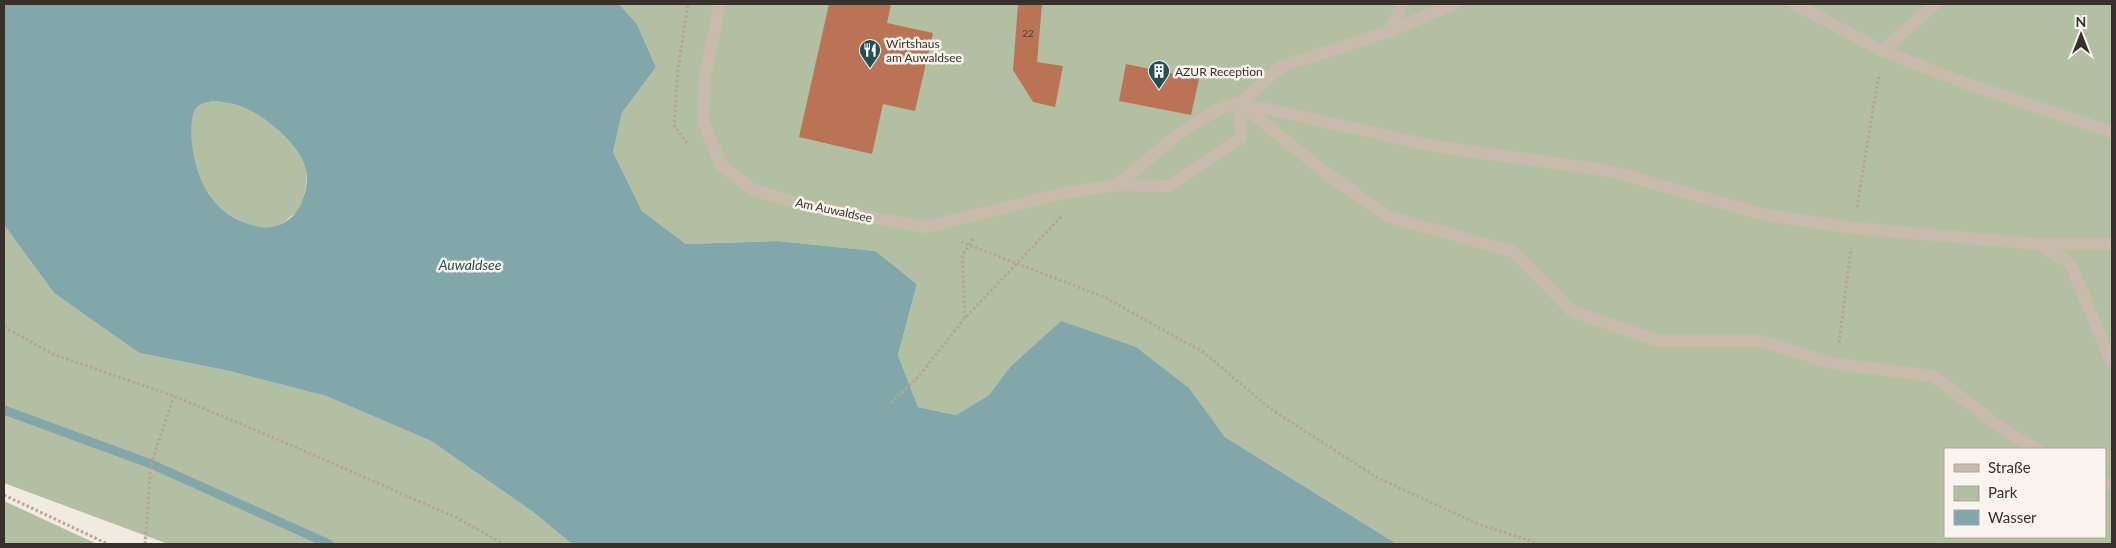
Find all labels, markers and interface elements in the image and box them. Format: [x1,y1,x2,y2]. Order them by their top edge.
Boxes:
north arrow [2056,10,2106,60]
text: N [2076,13,2086,30]
house number: 22 [1022,27,1034,39]
place label: Wirtshaus am Auwaldsee [886,36,962,65]
restaurant icon: Wirtshaus am Auwaldsee [858,38,882,69]
building icon: AZUR Reception [1147,59,1171,90]
place label: AZUR Reception [1175,64,1263,79]
street label: Am Auwaldsee [794,195,874,225]
water label: Auwaldsee [438,256,502,273]
legend [1944,448,2106,538]
text: Straße [1988,458,2031,476]
text: Park [1988,483,2018,501]
text: Wasser [1988,508,2037,526]

